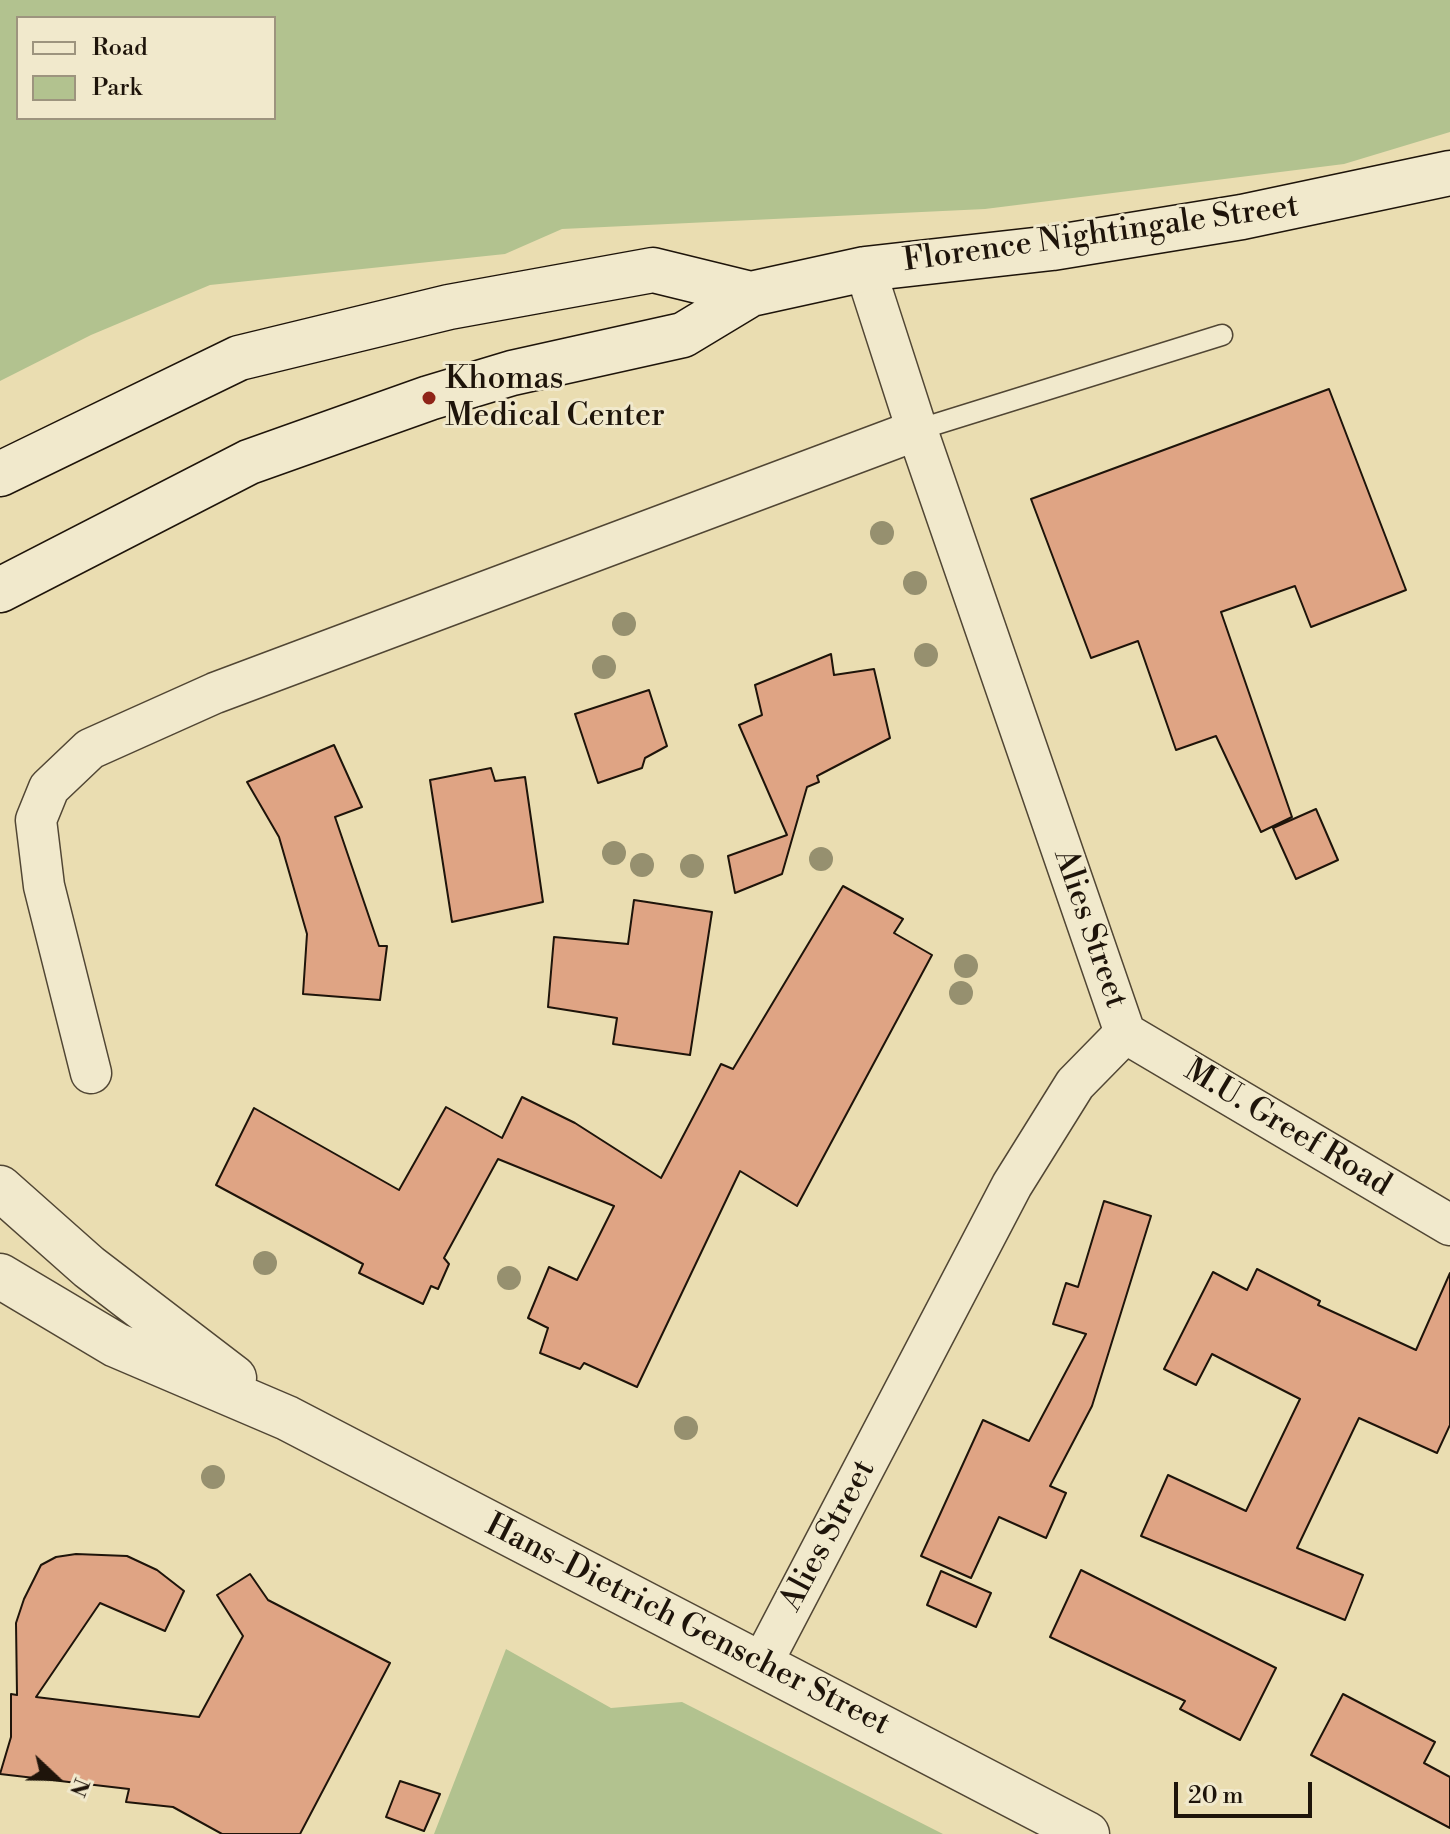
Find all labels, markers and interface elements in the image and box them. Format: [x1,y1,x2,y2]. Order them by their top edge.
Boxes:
legend [16,16,276,120]
text: Road [92,33,148,63]
text: Park [92,73,142,103]
street label: Florence Nightingale Street [901,188,1301,282]
place label: Khomas Medical Center [445,361,665,436]
marker: Khomas Medical Center [420,389,438,407]
street label: Alies Street [1044,844,1134,1014]
street label: M.U. Greef Road [1177,1052,1397,1206]
street label: Alies Street [773,1454,885,1618]
street label: Hans-Dietrich Genscher Street [479,1507,895,1745]
north arrow [16,1738,96,1818]
scale bar [1178,1766,1316,1816]
text: N [63,1774,94,1800]
text: 20 m [1188,1781,1244,1811]

